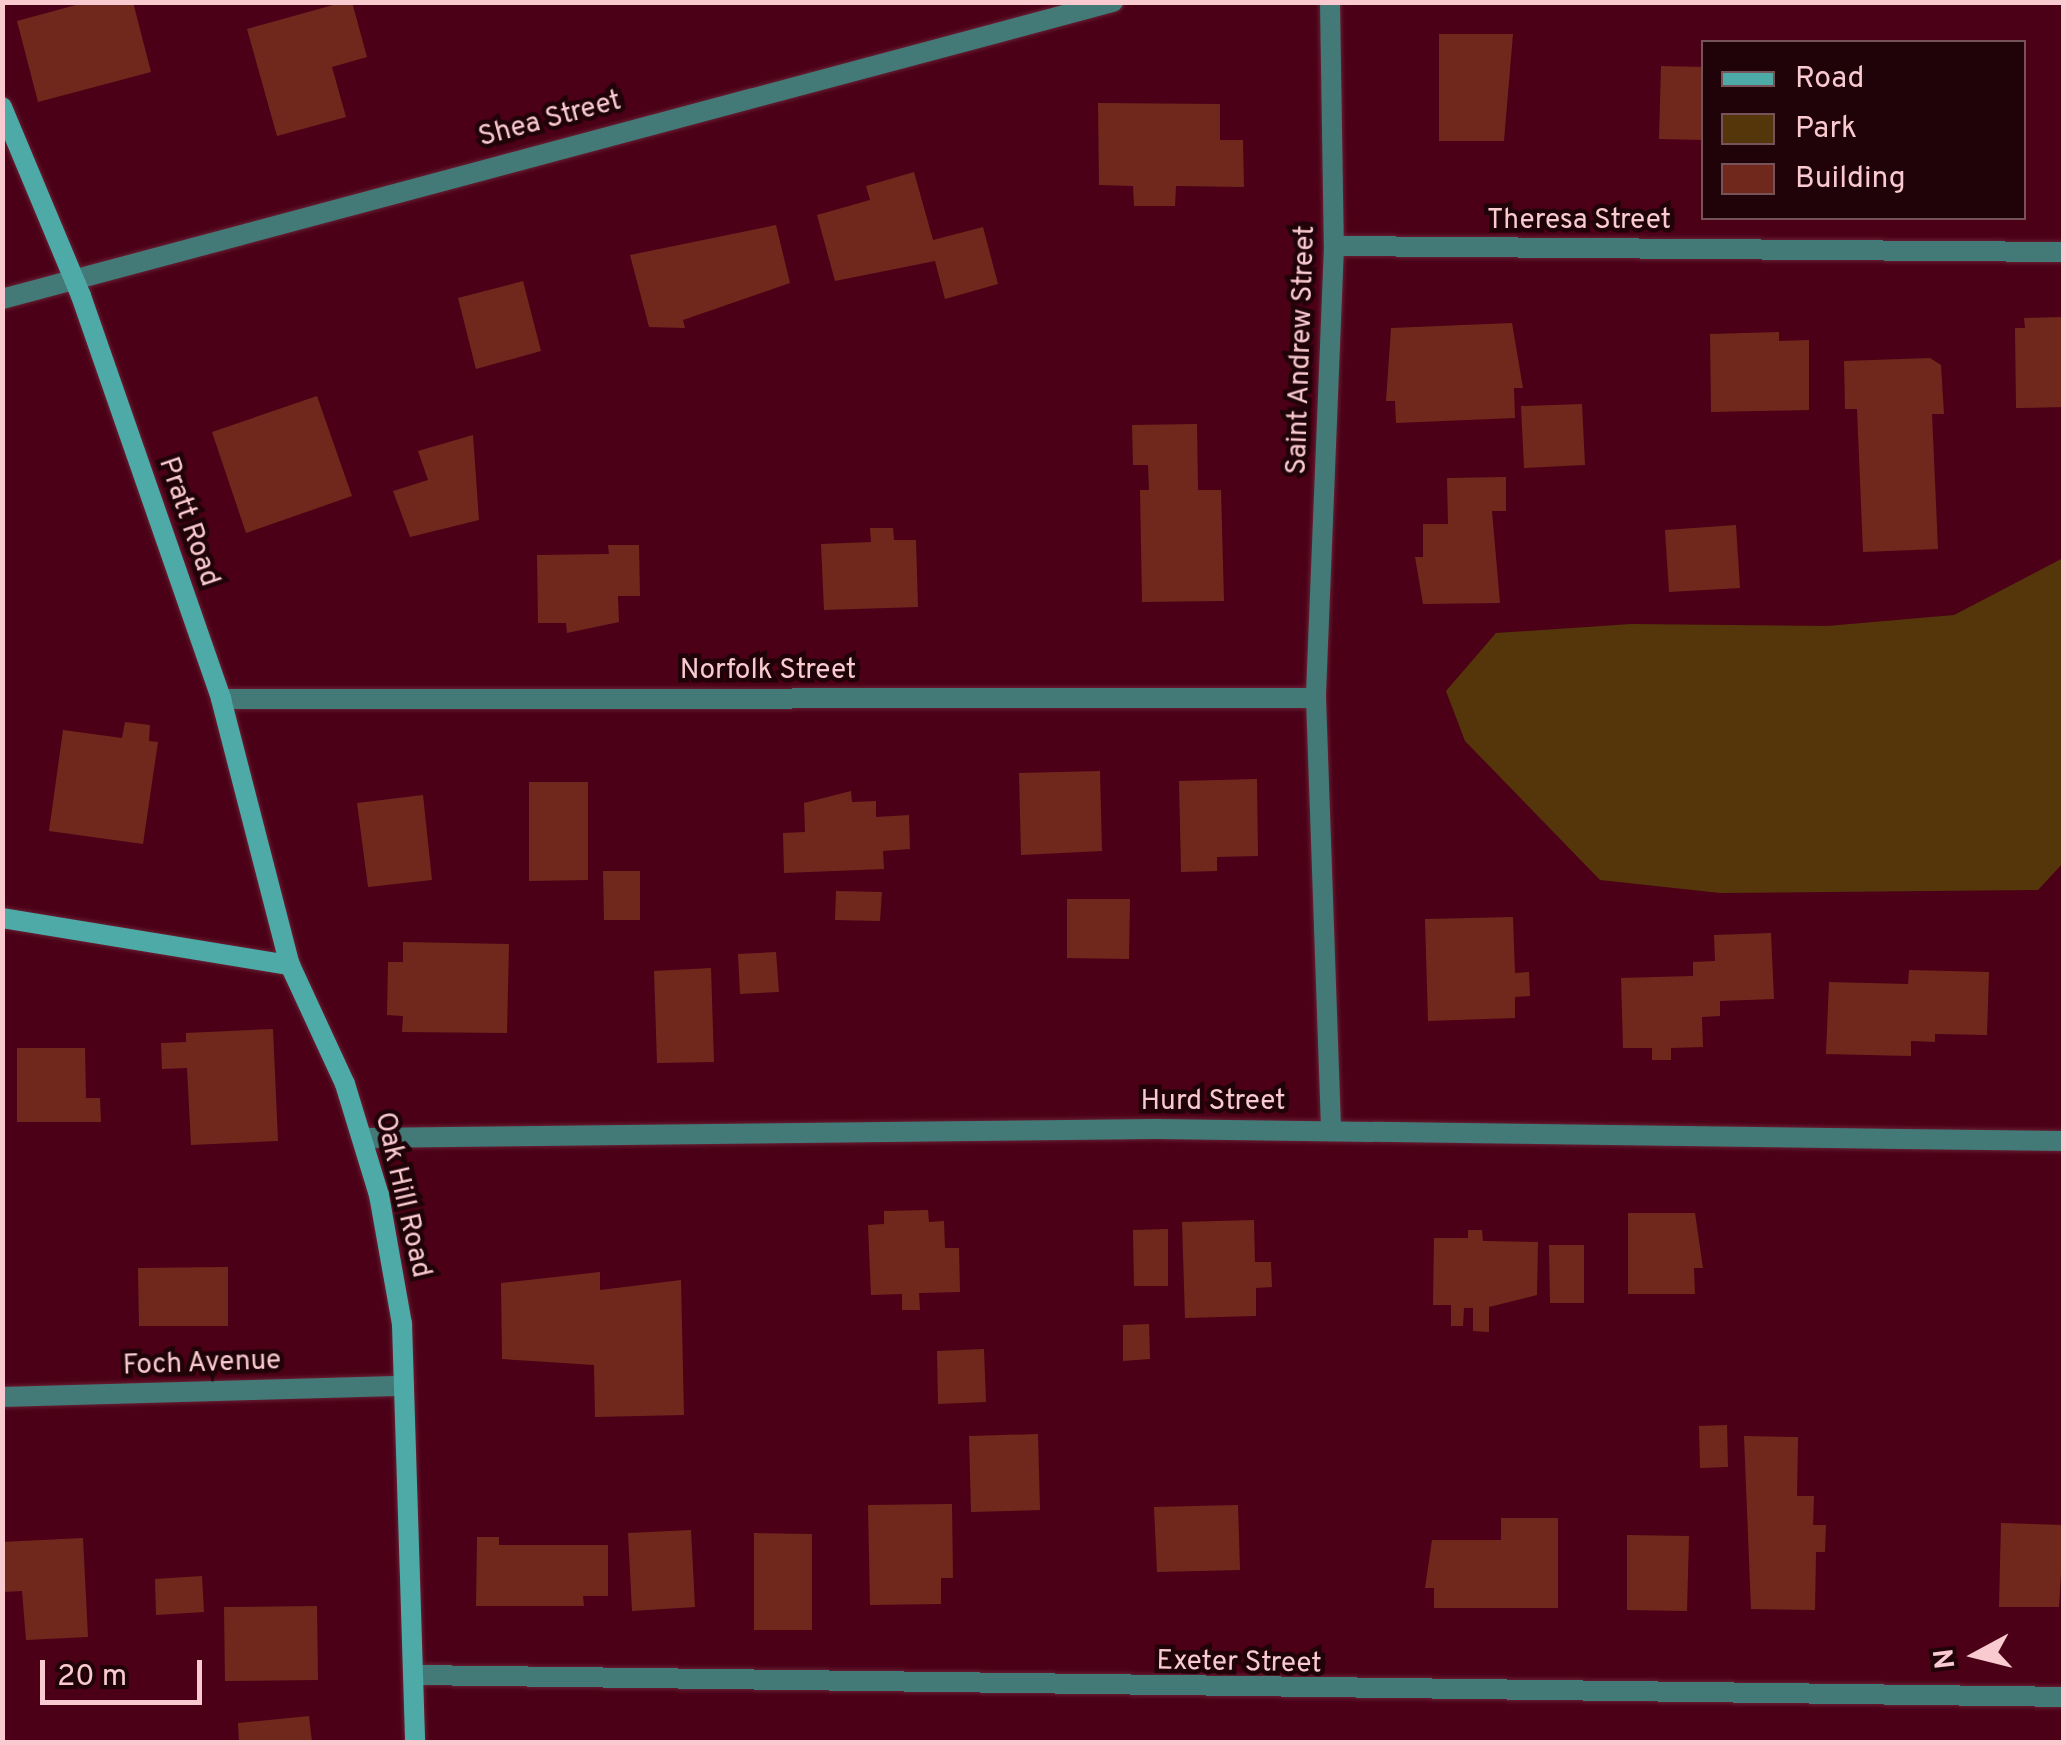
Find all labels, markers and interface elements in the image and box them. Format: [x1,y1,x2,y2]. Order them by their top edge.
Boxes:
legend [1701,40,2026,220]
text: Road [1795,61,1864,98]
street label: Shea Street [475,85,625,155]
text: Park [1795,111,1857,148]
text: Building [1795,161,1906,198]
street label: Theresa Street [1487,204,1671,238]
street label: Saint Andrew Street [1281,224,1323,476]
street label: Pratt Road [150,453,226,591]
street label: Norfolk Street [680,654,856,688]
street label: Hurd Street [1140,1085,1286,1119]
street label: Oak Hill Road [367,1109,437,1281]
street label: Foch Avenue [122,1344,282,1384]
north arrow [1926,1605,2026,1705]
scale bar [45,1640,208,1702]
street label: Exeter Street [1156,1645,1322,1681]
text: N [1927,1646,1965,1671]
text: 20 m [57,1659,127,1696]

